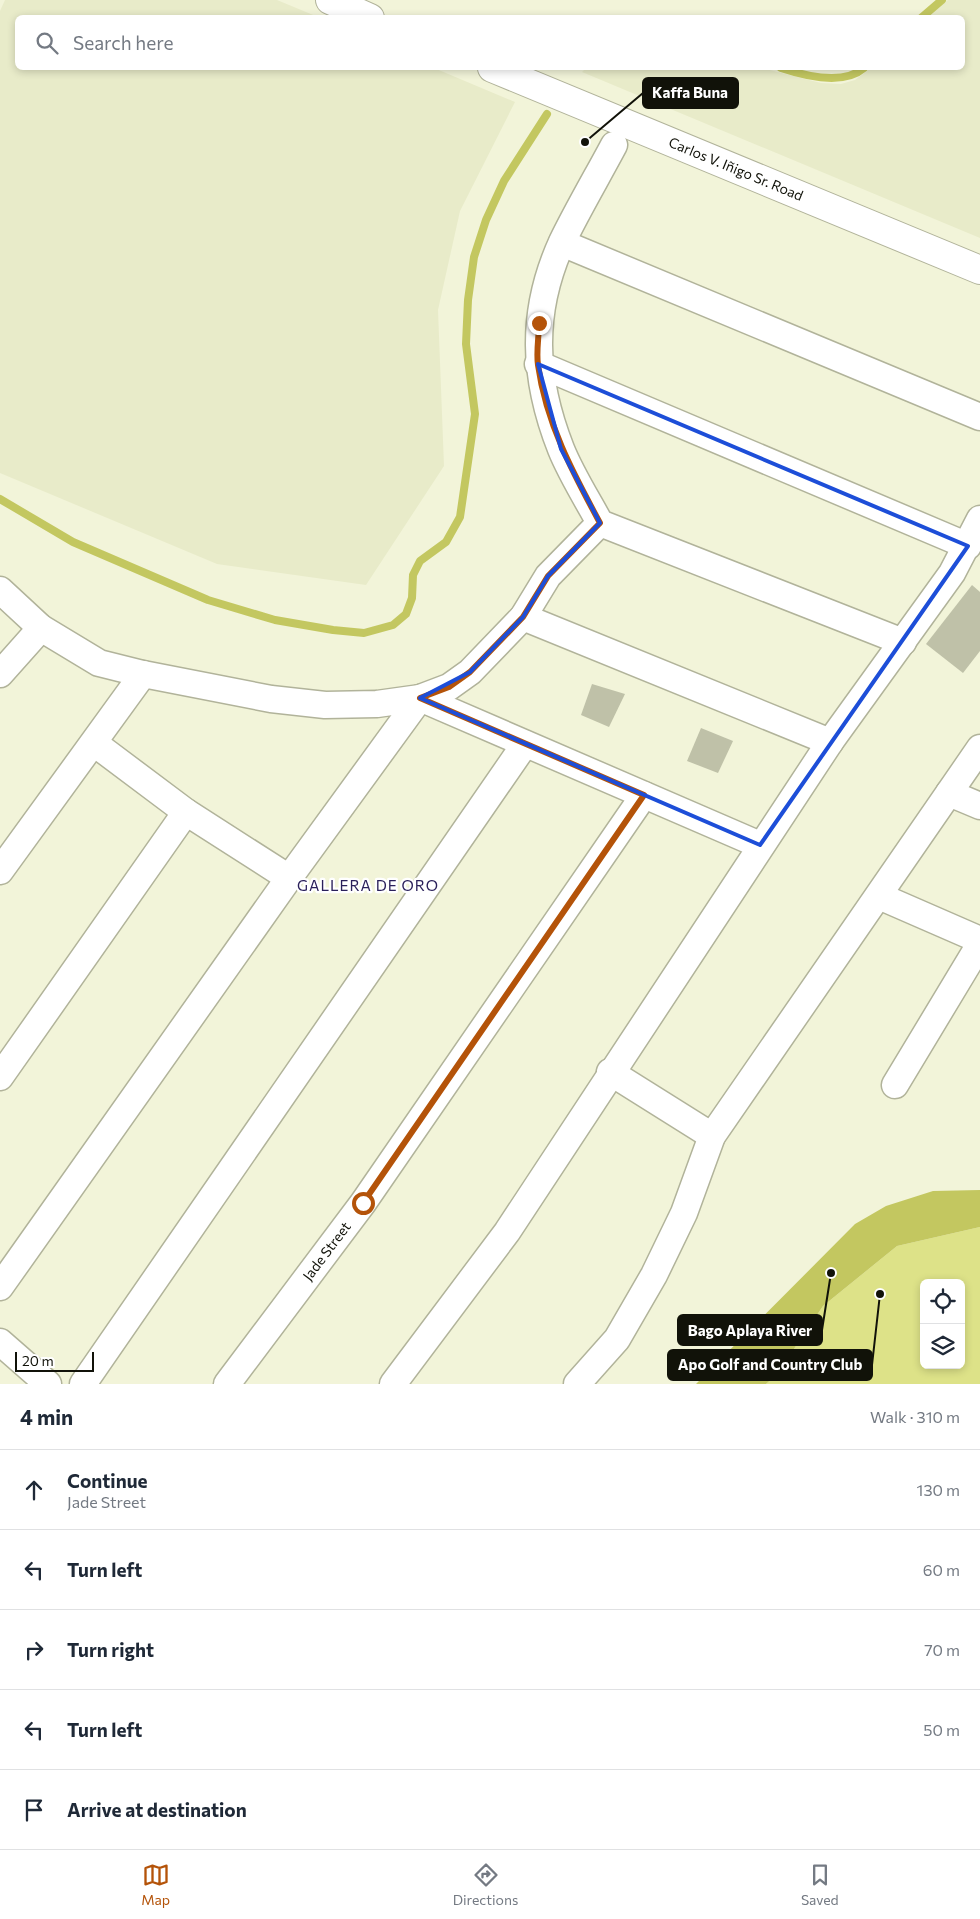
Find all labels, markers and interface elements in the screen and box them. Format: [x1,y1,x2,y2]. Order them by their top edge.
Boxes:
search box [15,15,965,70]
icon: search [33,29,61,57]
text: Search here [73,31,173,54]
callout: Kaffa Buna [643,78,738,108]
text: Kaffa Buna [652,83,728,101]
street label: Carlos V. Iñigo Sr. Road [666,133,806,204]
route end [528,312,551,335]
district label: GALLERA DE ORO [297,876,439,894]
route start [352,1192,375,1215]
street label: Jade Street [299,1218,354,1284]
map controls [920,1279,965,1369]
button: locate [920,1279,965,1324]
callout: Bago Aplaya River [678,1315,822,1345]
text: Bago Aplaya River [688,1321,812,1339]
button: layers [920,1324,965,1369]
scale bar [15,1349,94,1372]
callout: Apo Golf and Country Club [668,1350,872,1380]
text: 20 m [22,1352,54,1369]
text: Apo Golf and Country Club [678,1355,862,1373]
text: 4 min [20,1404,73,1429]
text: Walk · 310 m [870,1407,960,1426]
text: Continue [67,1469,147,1492]
icon: ahead [20,1476,48,1504]
text: 130 m [917,1480,960,1499]
text: Jade Street [67,1492,146,1511]
icon: left [20,1556,48,1584]
text: Turn left [67,1558,142,1581]
text: 60 m [923,1560,960,1579]
icon: right [20,1636,48,1664]
text: Turn right [67,1638,154,1661]
text: 70 m [924,1640,960,1659]
icon: left [20,1716,48,1744]
text: Turn left [67,1718,142,1741]
text: 50 m [923,1720,960,1739]
icon: arrive [20,1796,48,1824]
text: Arrive at destination [67,1798,247,1821]
tab: Map [141,1861,170,1908]
tab: Directions [453,1861,518,1908]
tab: Saved [801,1861,839,1908]

